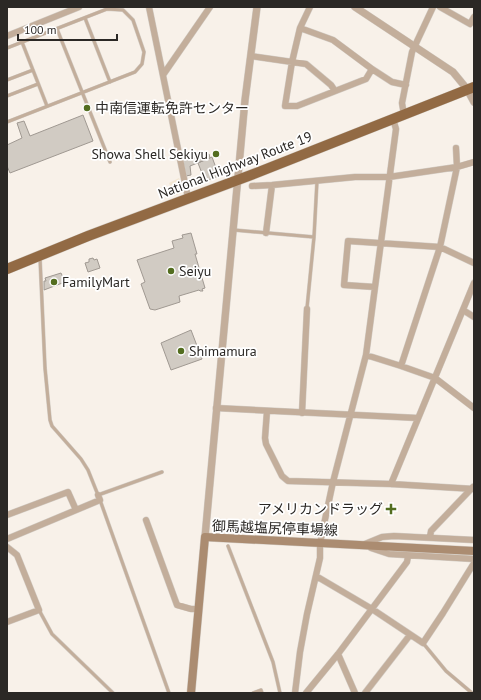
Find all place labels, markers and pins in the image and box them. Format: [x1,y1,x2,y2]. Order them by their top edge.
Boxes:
place label: 中南信運転免許センター [95,99,249,117]
marker: 中南信運転免許センター [82,103,92,113]
place label: Showa Shell Sekiyu [91,145,208,163]
marker: Showa Shell Sekiyu [211,149,221,159]
place label: Seiyu [179,262,211,280]
marker: Seiyu [166,266,176,276]
place label: FamilyMart [62,273,130,291]
marker: FamilyMart [49,277,59,287]
place label: Shimamura [189,342,257,360]
marker: Shimamura [176,346,186,356]
place label: アメリカンドラッグ [258,500,383,518]
marker: アメリカンドラッグ [386,504,396,514]

